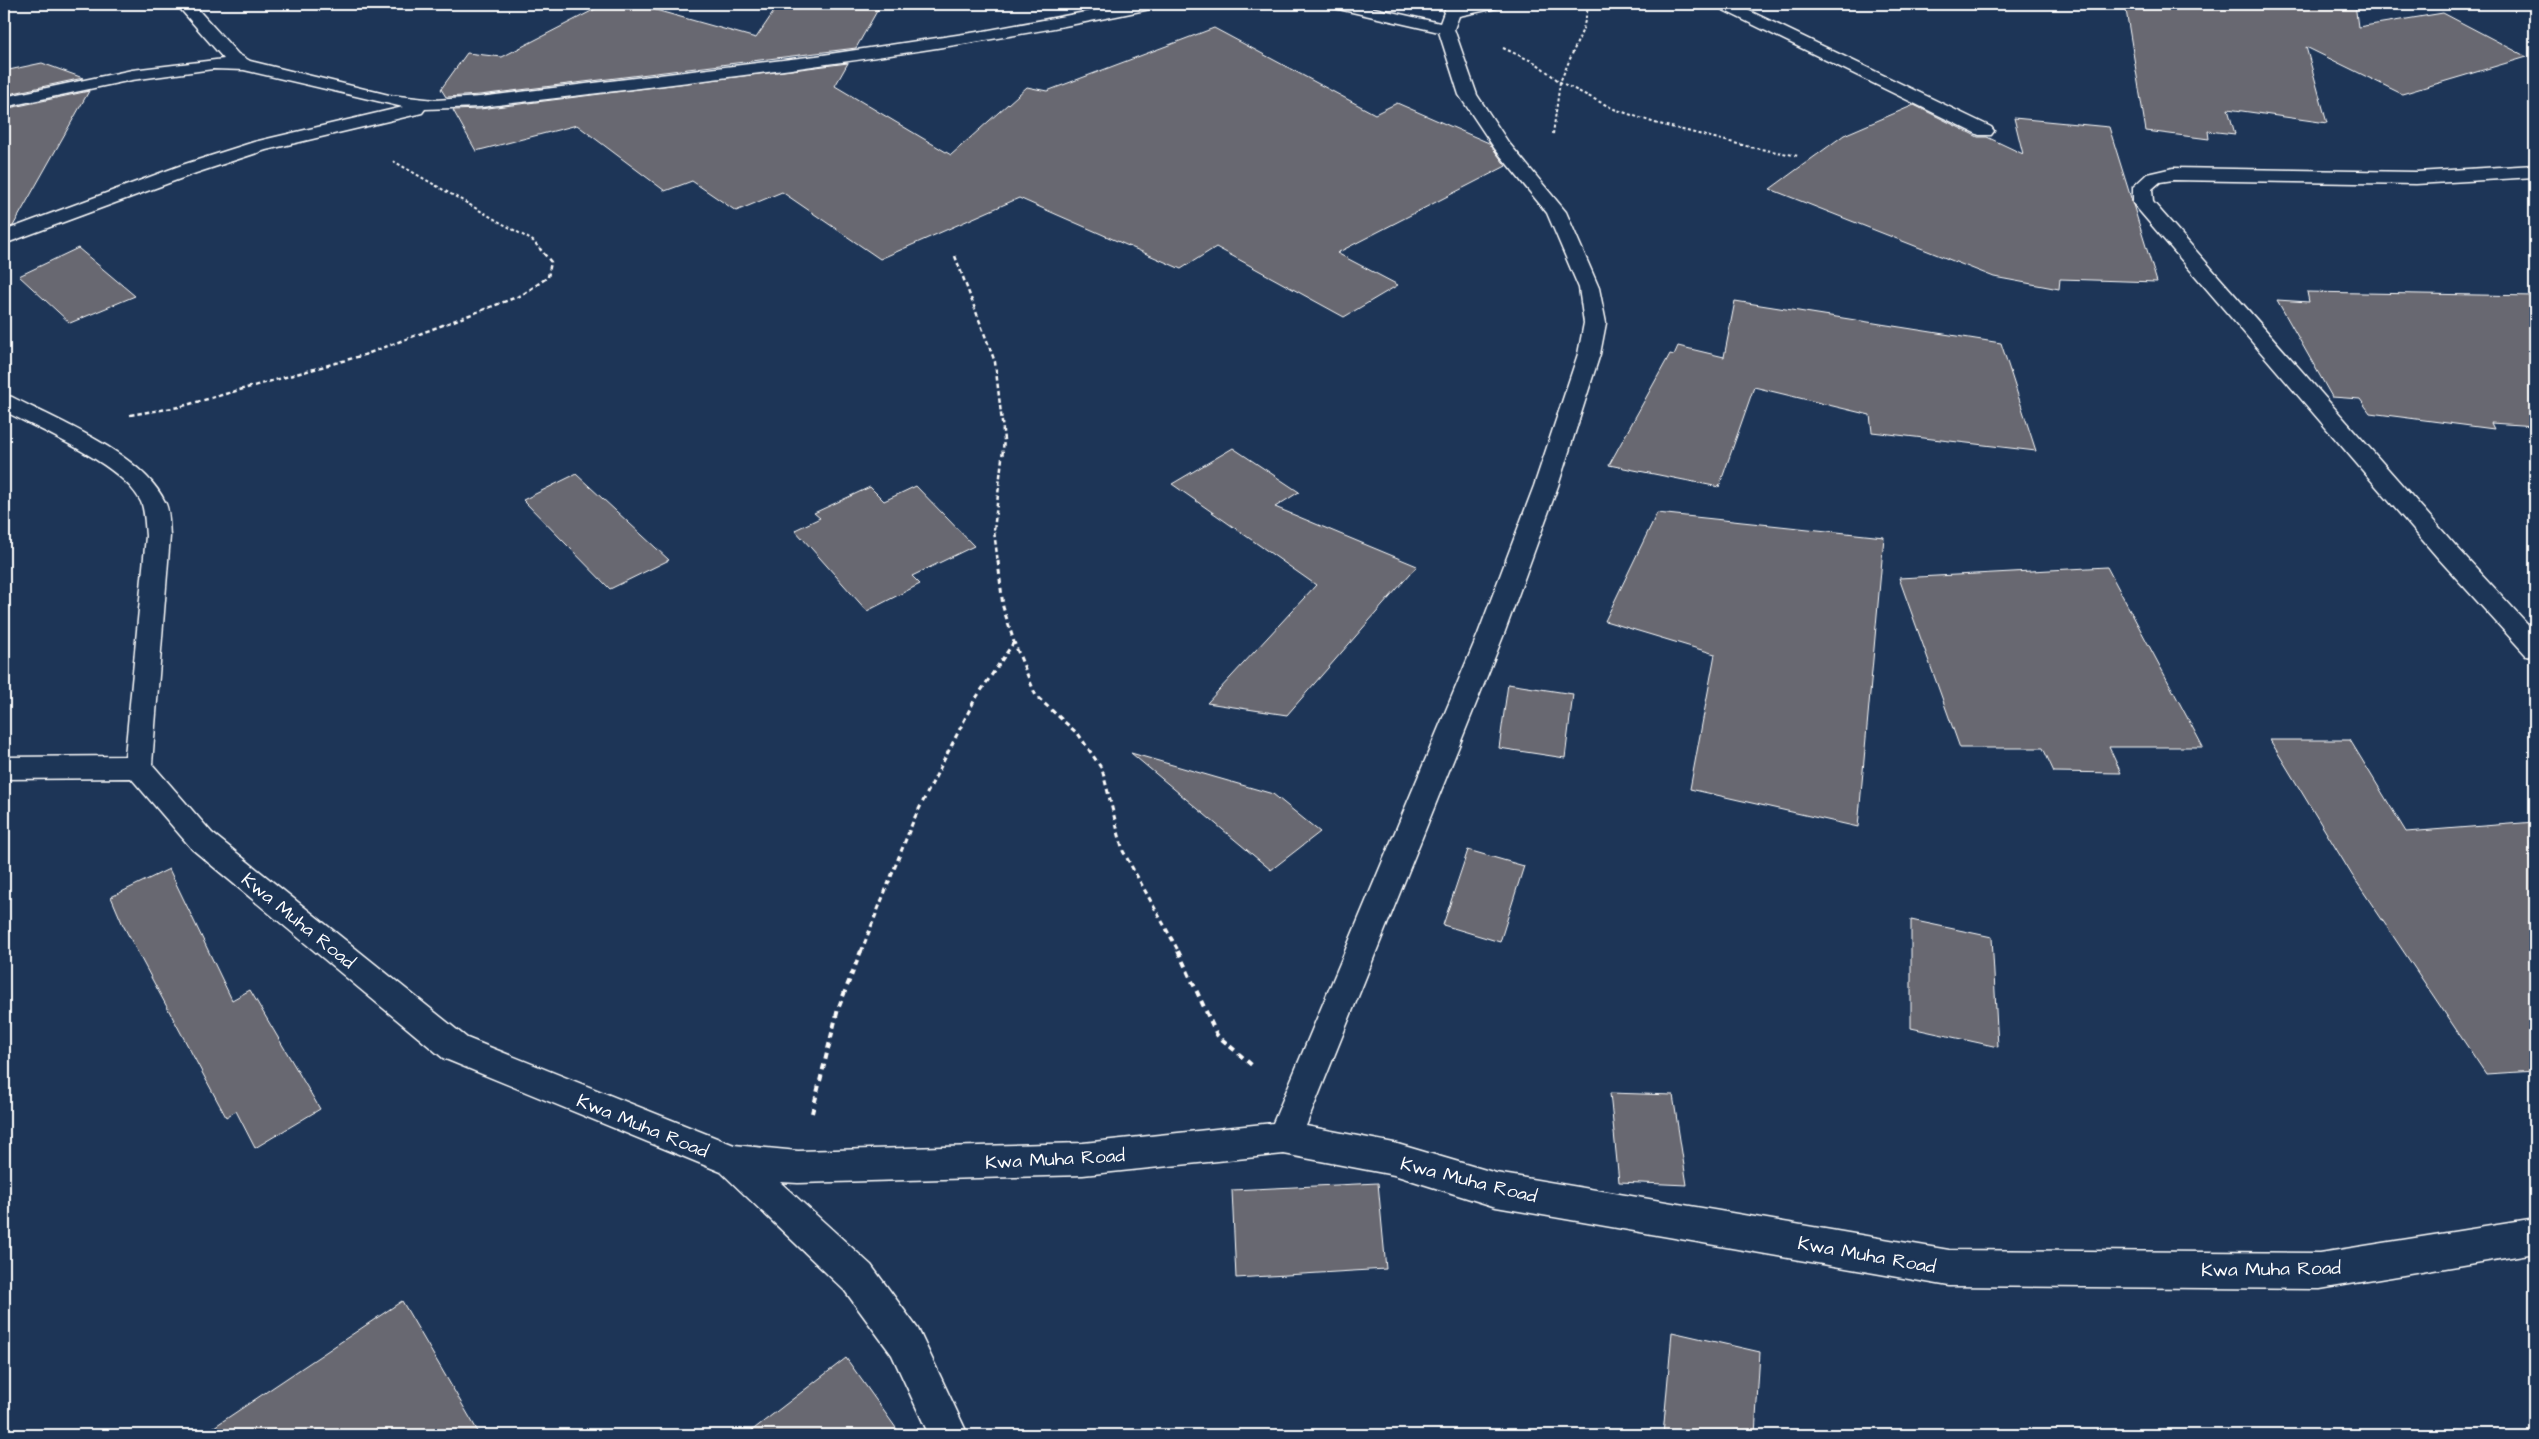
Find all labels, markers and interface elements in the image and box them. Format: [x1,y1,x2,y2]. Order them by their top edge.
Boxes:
street label: Kwa Muha Road [235,867,361,976]
street label: Kwa Muha Road [573,1088,713,1165]
street label: Kwa Muha Road [985,1142,1126,1177]
street label: Kwa Muha Road [1398,1150,1540,1211]
street label: Kwa Muha Road [1796,1230,1938,1281]
street label: Kwa Muha Road [2201,1255,2341,1284]

